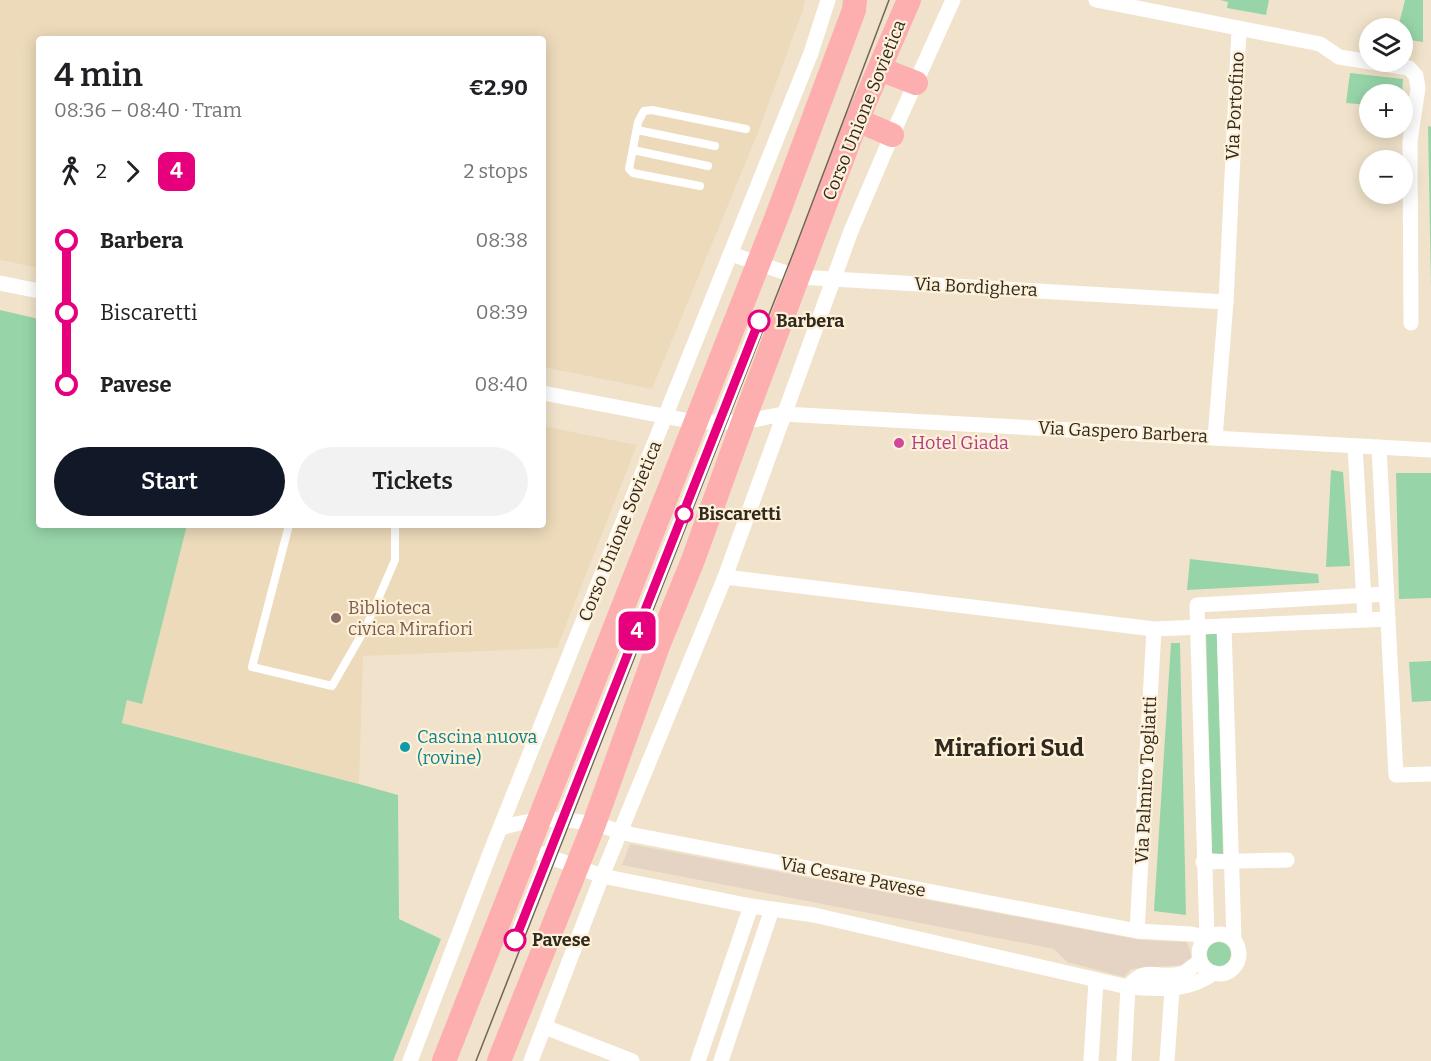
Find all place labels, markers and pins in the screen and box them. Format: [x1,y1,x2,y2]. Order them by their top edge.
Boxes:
marker: Barbera [748,310,770,332]
place label: Barbera [776,310,844,332]
place label: Hotel Giada [911,432,1009,454]
marker: Hotel Giada [892,436,906,450]
place label: Biscaretti [698,503,781,525]
marker: Biscaretti [675,505,693,523]
place label: Biblioteca civica Mirafiori [348,597,473,640]
marker: Biblioteca civica Mirafiori [329,611,343,625]
place label: Cascina nuova (rovine) [417,726,538,769]
marker: Cascina nuova (rovine) [398,740,412,754]
marker: Pavese [504,929,526,951]
place label: Pavese [532,929,591,951]

